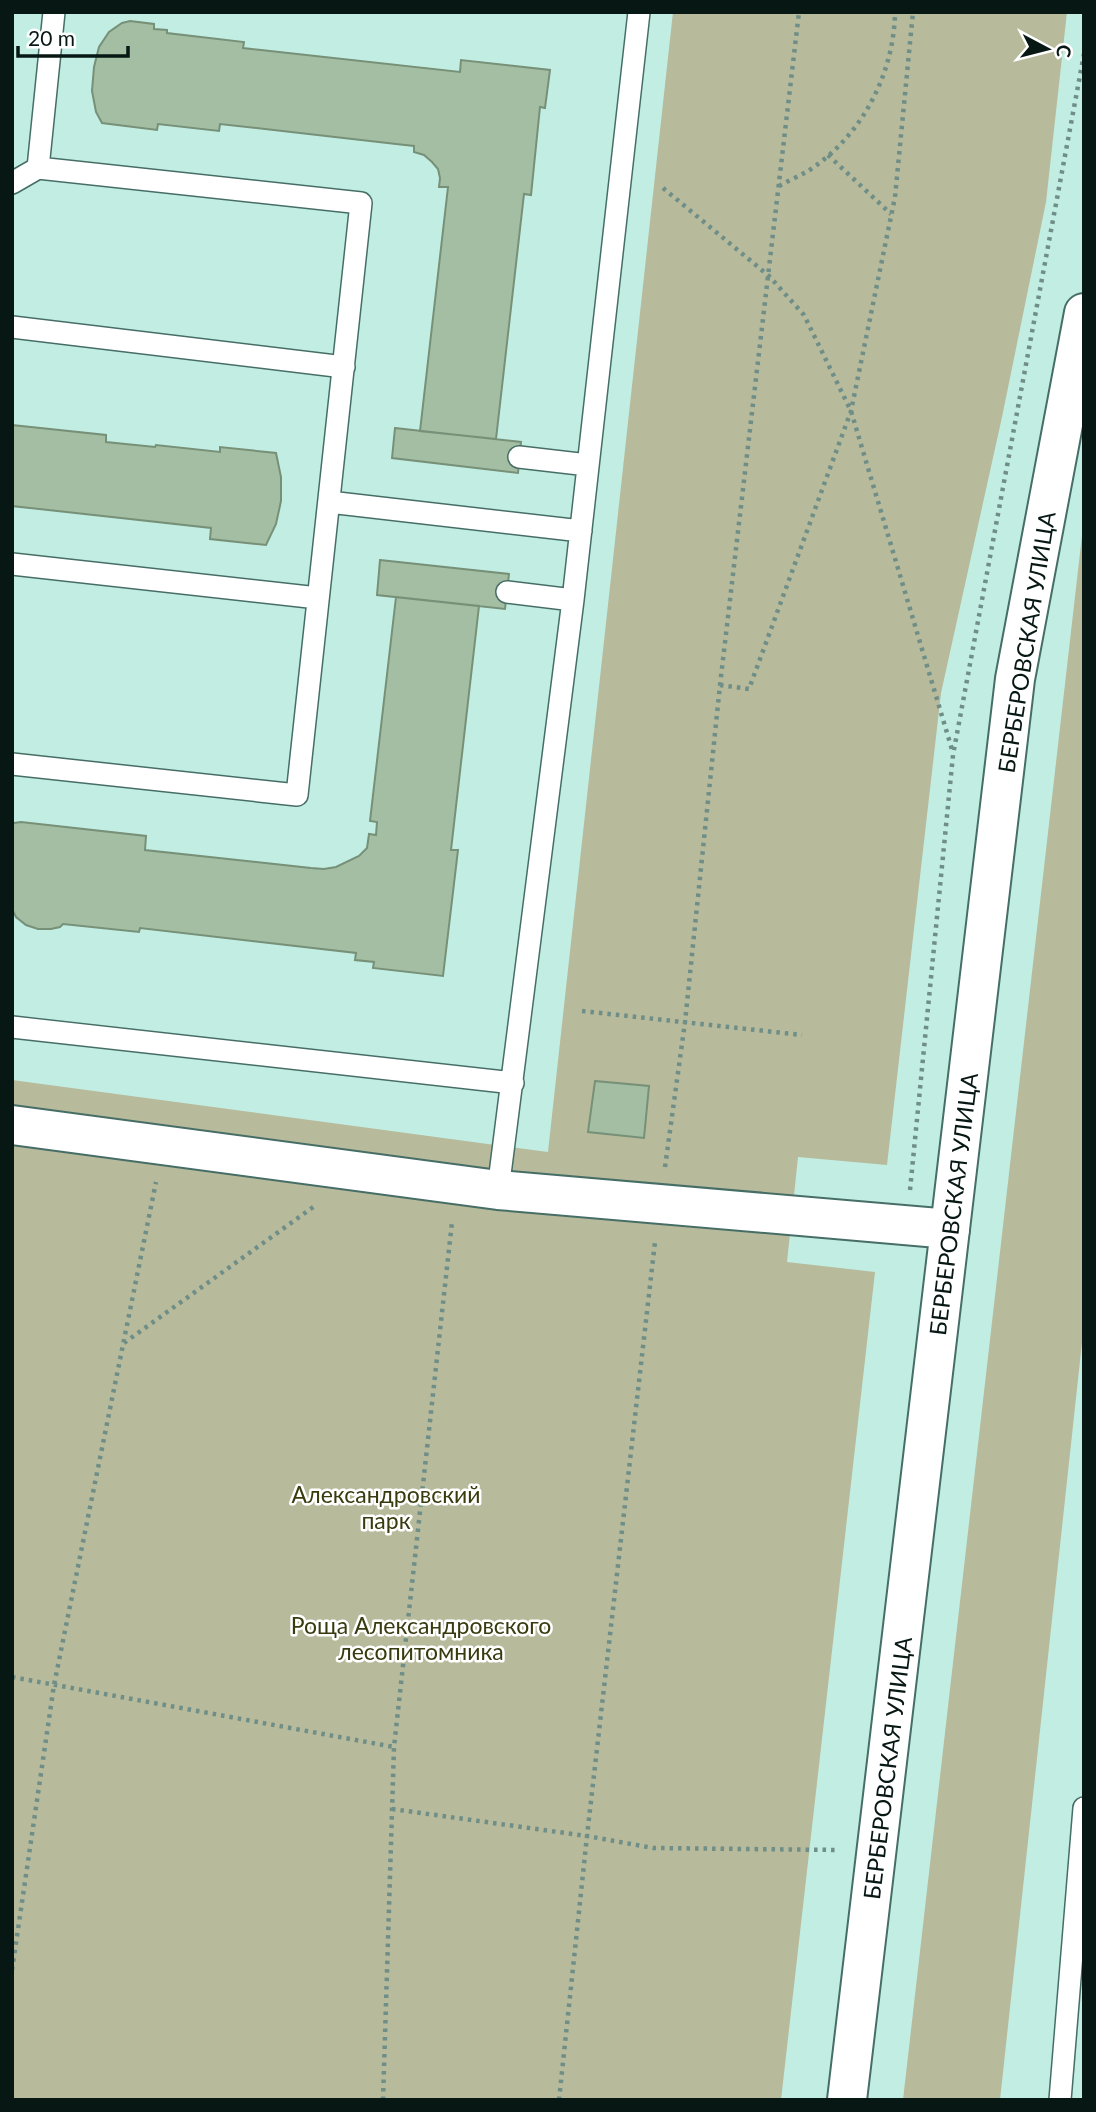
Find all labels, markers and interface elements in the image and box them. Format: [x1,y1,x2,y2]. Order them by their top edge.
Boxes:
scale bar [18,14,128,58]
north arrow [1012,14,1082,84]
text: 20 m [28,25,75,50]
text: С [1052,43,1077,59]
street label: БЕРБЕРОВСКАЯ УЛИЦА [992,509,1061,775]
street label: БЕРБЕРОВСКАЯ УЛИЦА [923,1071,983,1337]
park label: Александровский парк [291,1480,481,1534]
park label: Роща Александровского лесопитомника [291,1611,551,1665]
street label: БЕРБЕРОВСКАЯ УЛИЦА [857,1635,917,1901]

